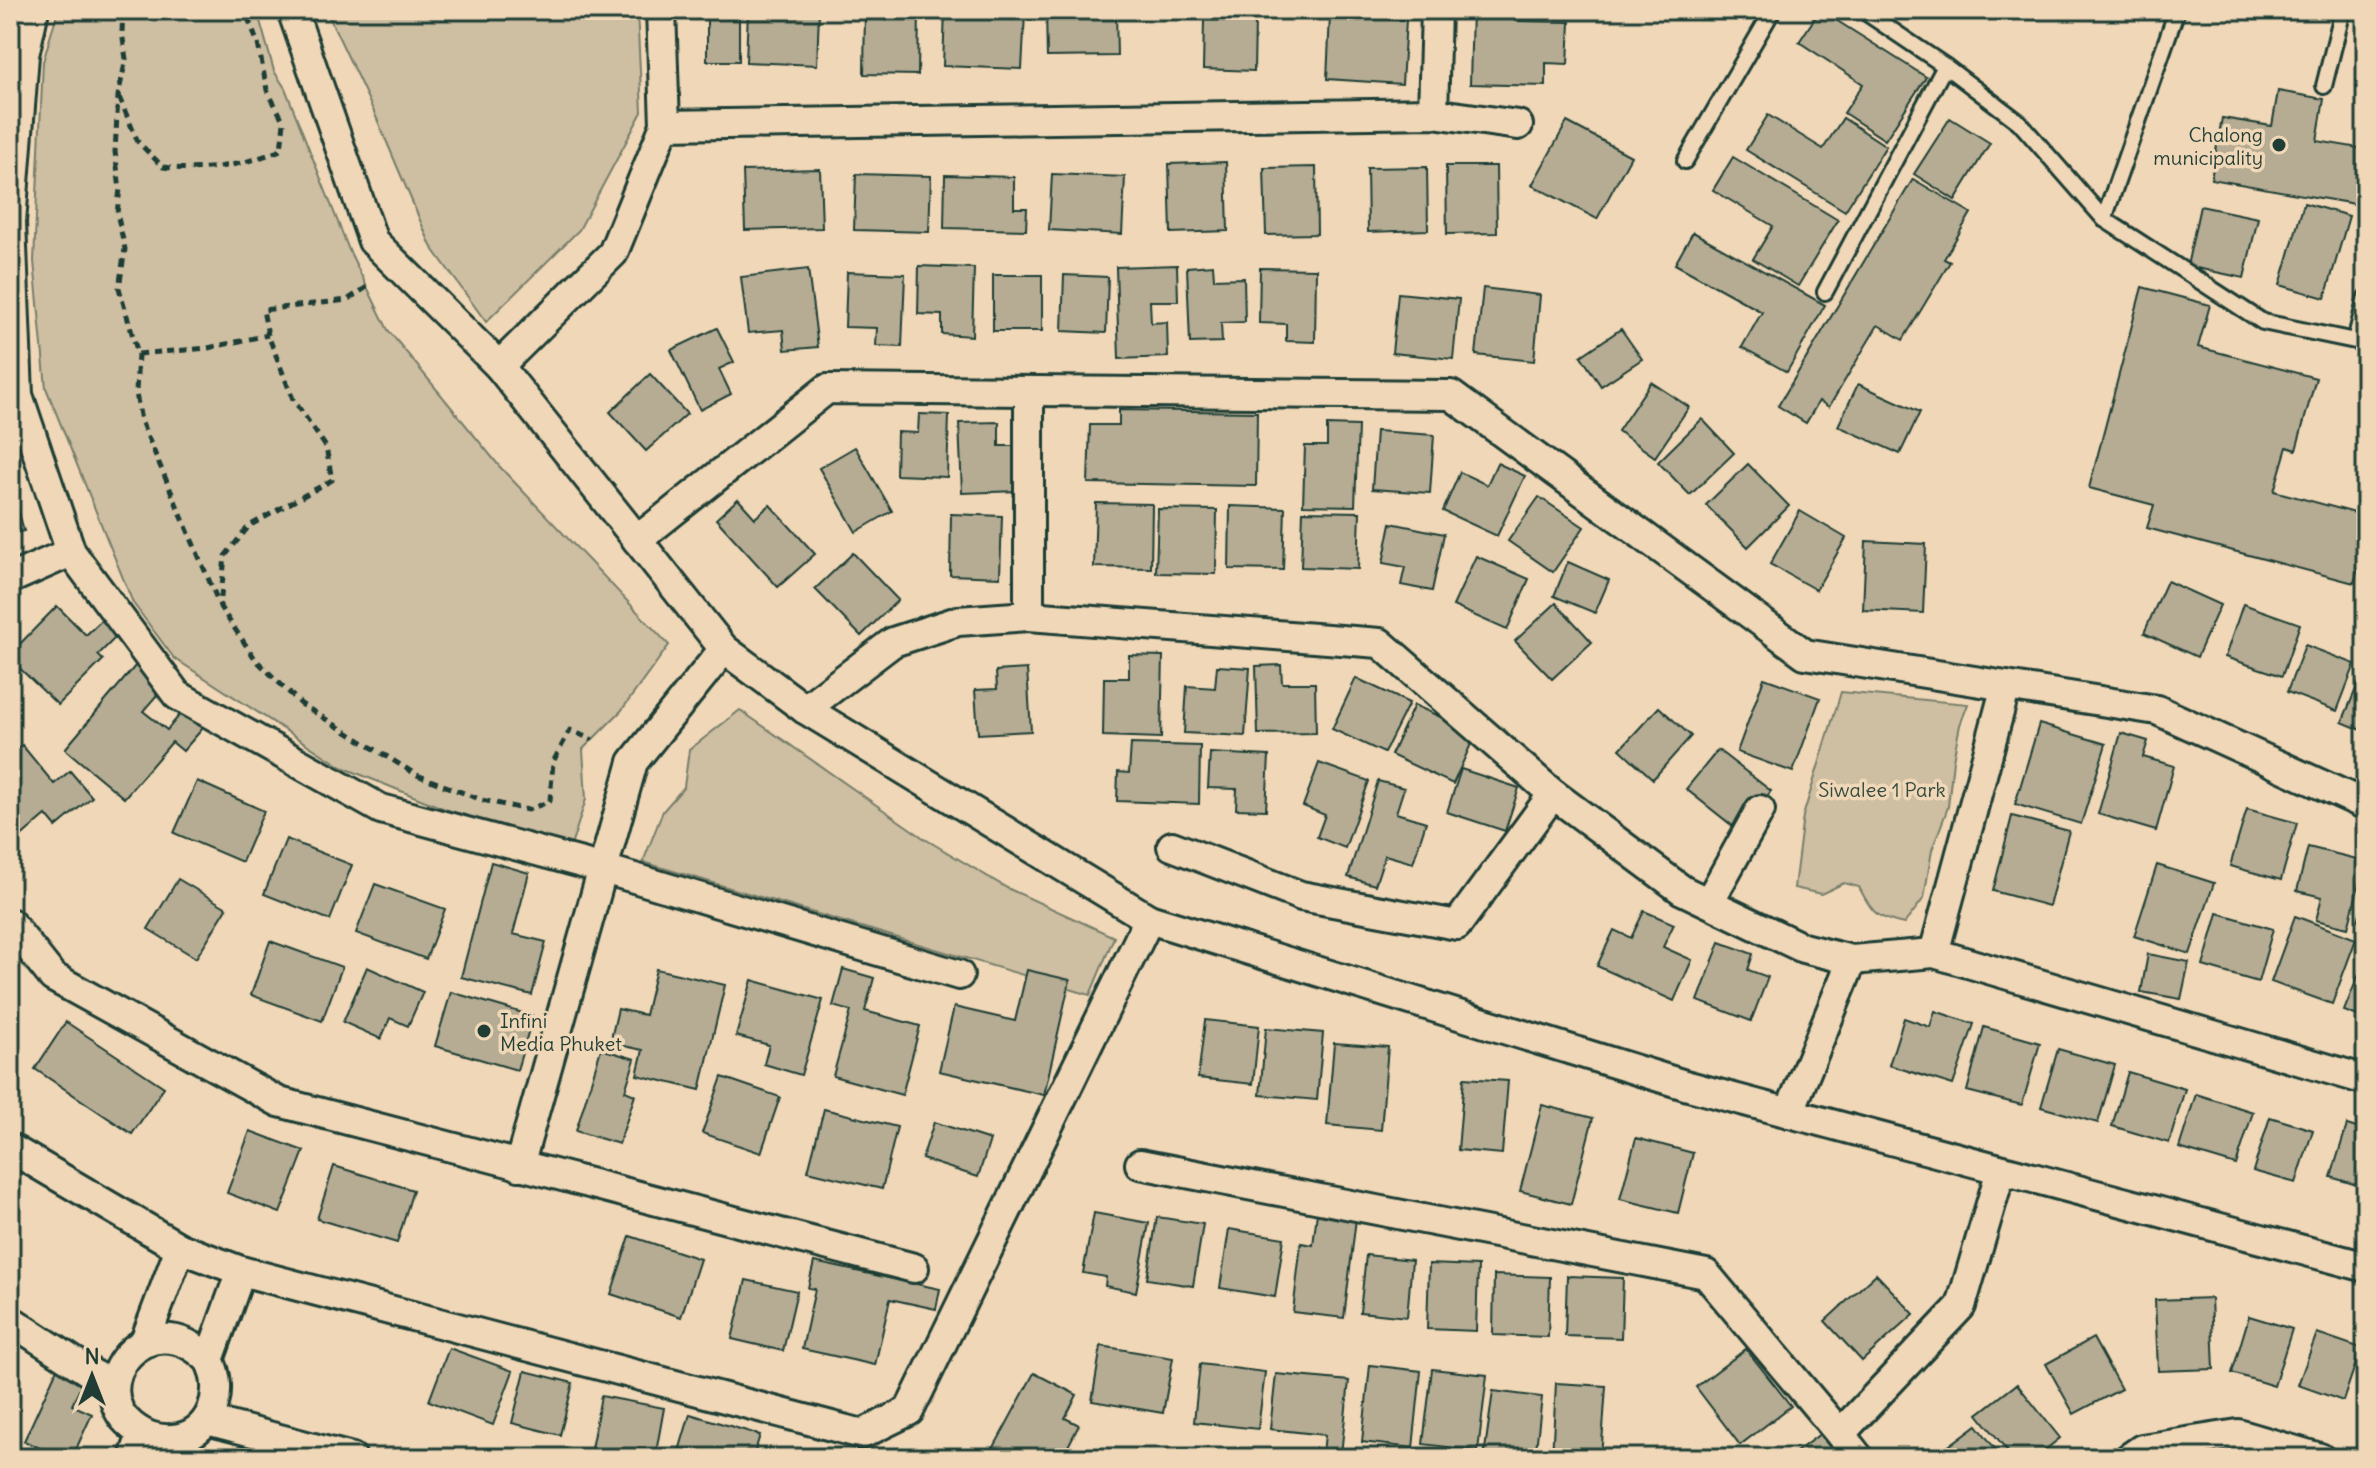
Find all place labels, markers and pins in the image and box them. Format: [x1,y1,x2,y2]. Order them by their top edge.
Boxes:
place label: Chalong municipality [2153,122,2263,170]
marker: Chalong municipality [2270,136,2288,154]
place label: Infini Media Phuket [500,1008,622,1056]
marker: Infini Media Phuket [475,1022,493,1040]

